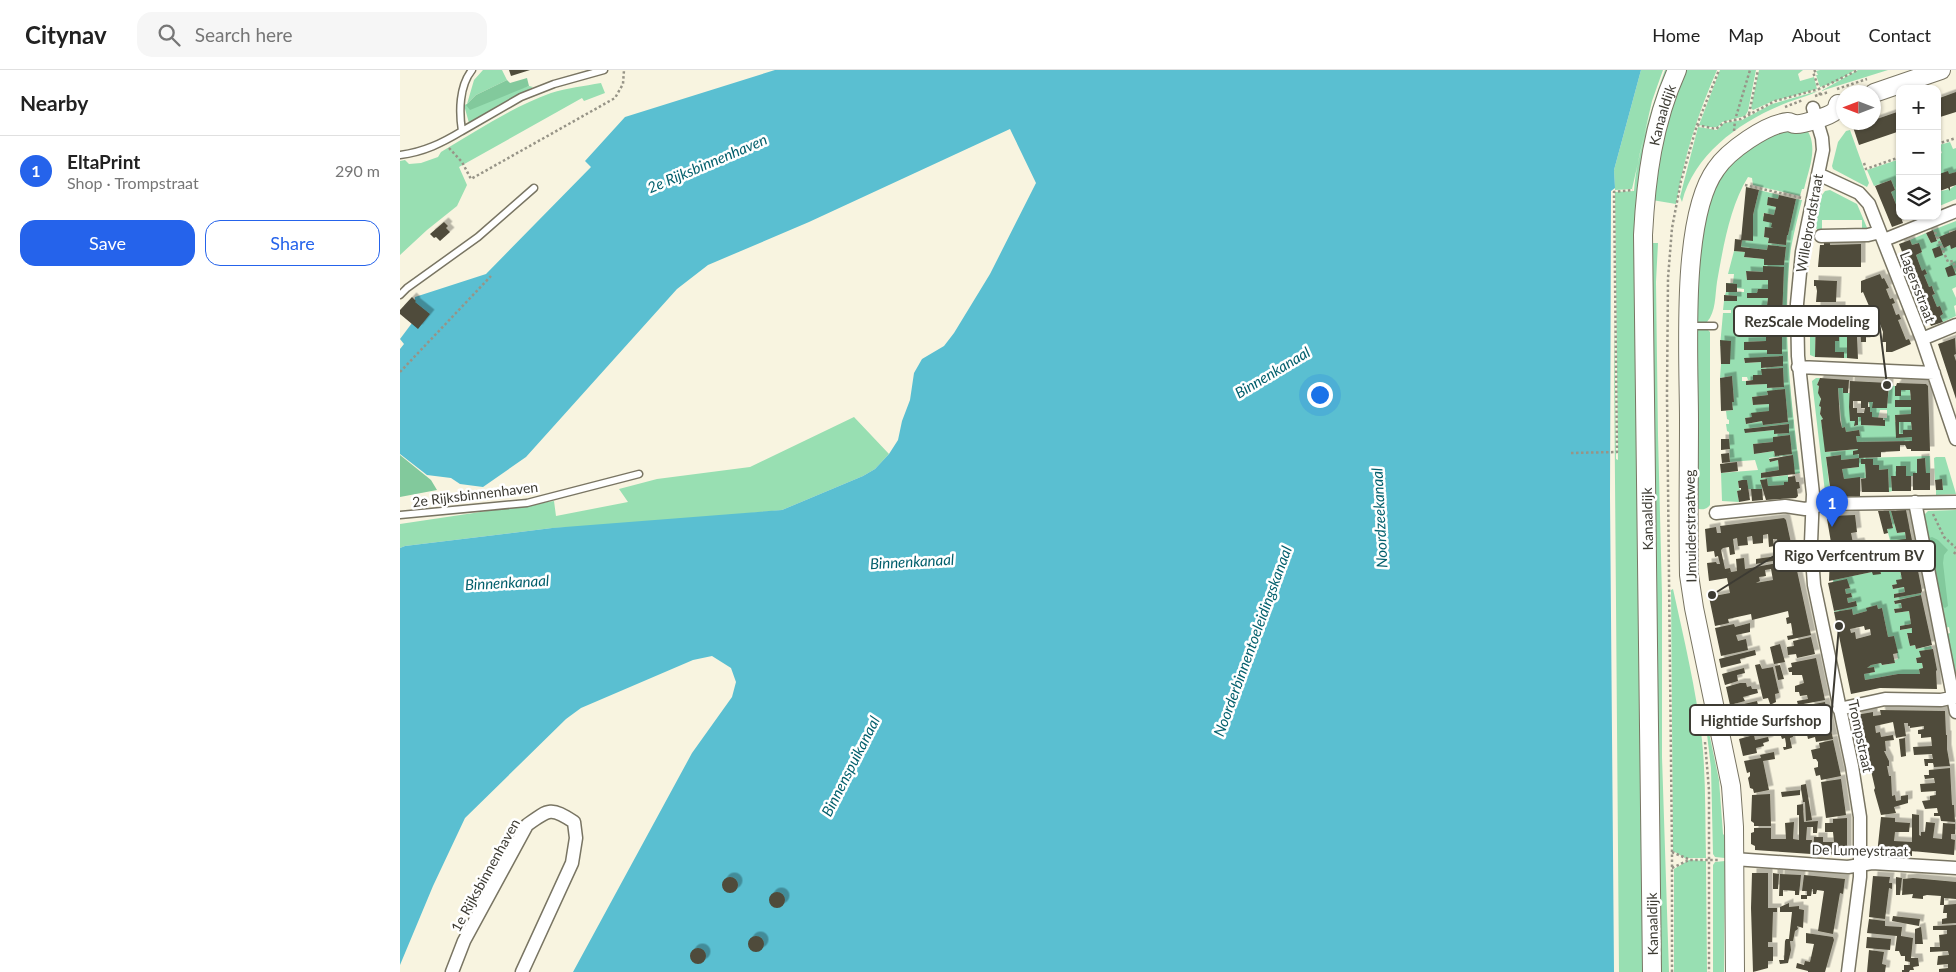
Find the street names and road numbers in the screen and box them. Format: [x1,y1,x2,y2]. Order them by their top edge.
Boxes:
street label: Kanaaldijk [1645,81,1679,147]
street label: Willebrordstraat [1792,172,1826,274]
street label: Lagersstraat [1897,249,1939,325]
street label: IJmuiderstraatweg [1681,469,1699,583]
street label: 2e Rijksbinnenhaven [411,478,539,510]
street label: Kanaaldijk [1638,487,1656,551]
street label: Trompstraat [1845,698,1877,774]
street label: 1e Rijksbinnenhaven [447,816,523,934]
street label: De Lumeystraat [1811,841,1909,859]
street label: Kanaaldijk [1643,892,1661,956]

